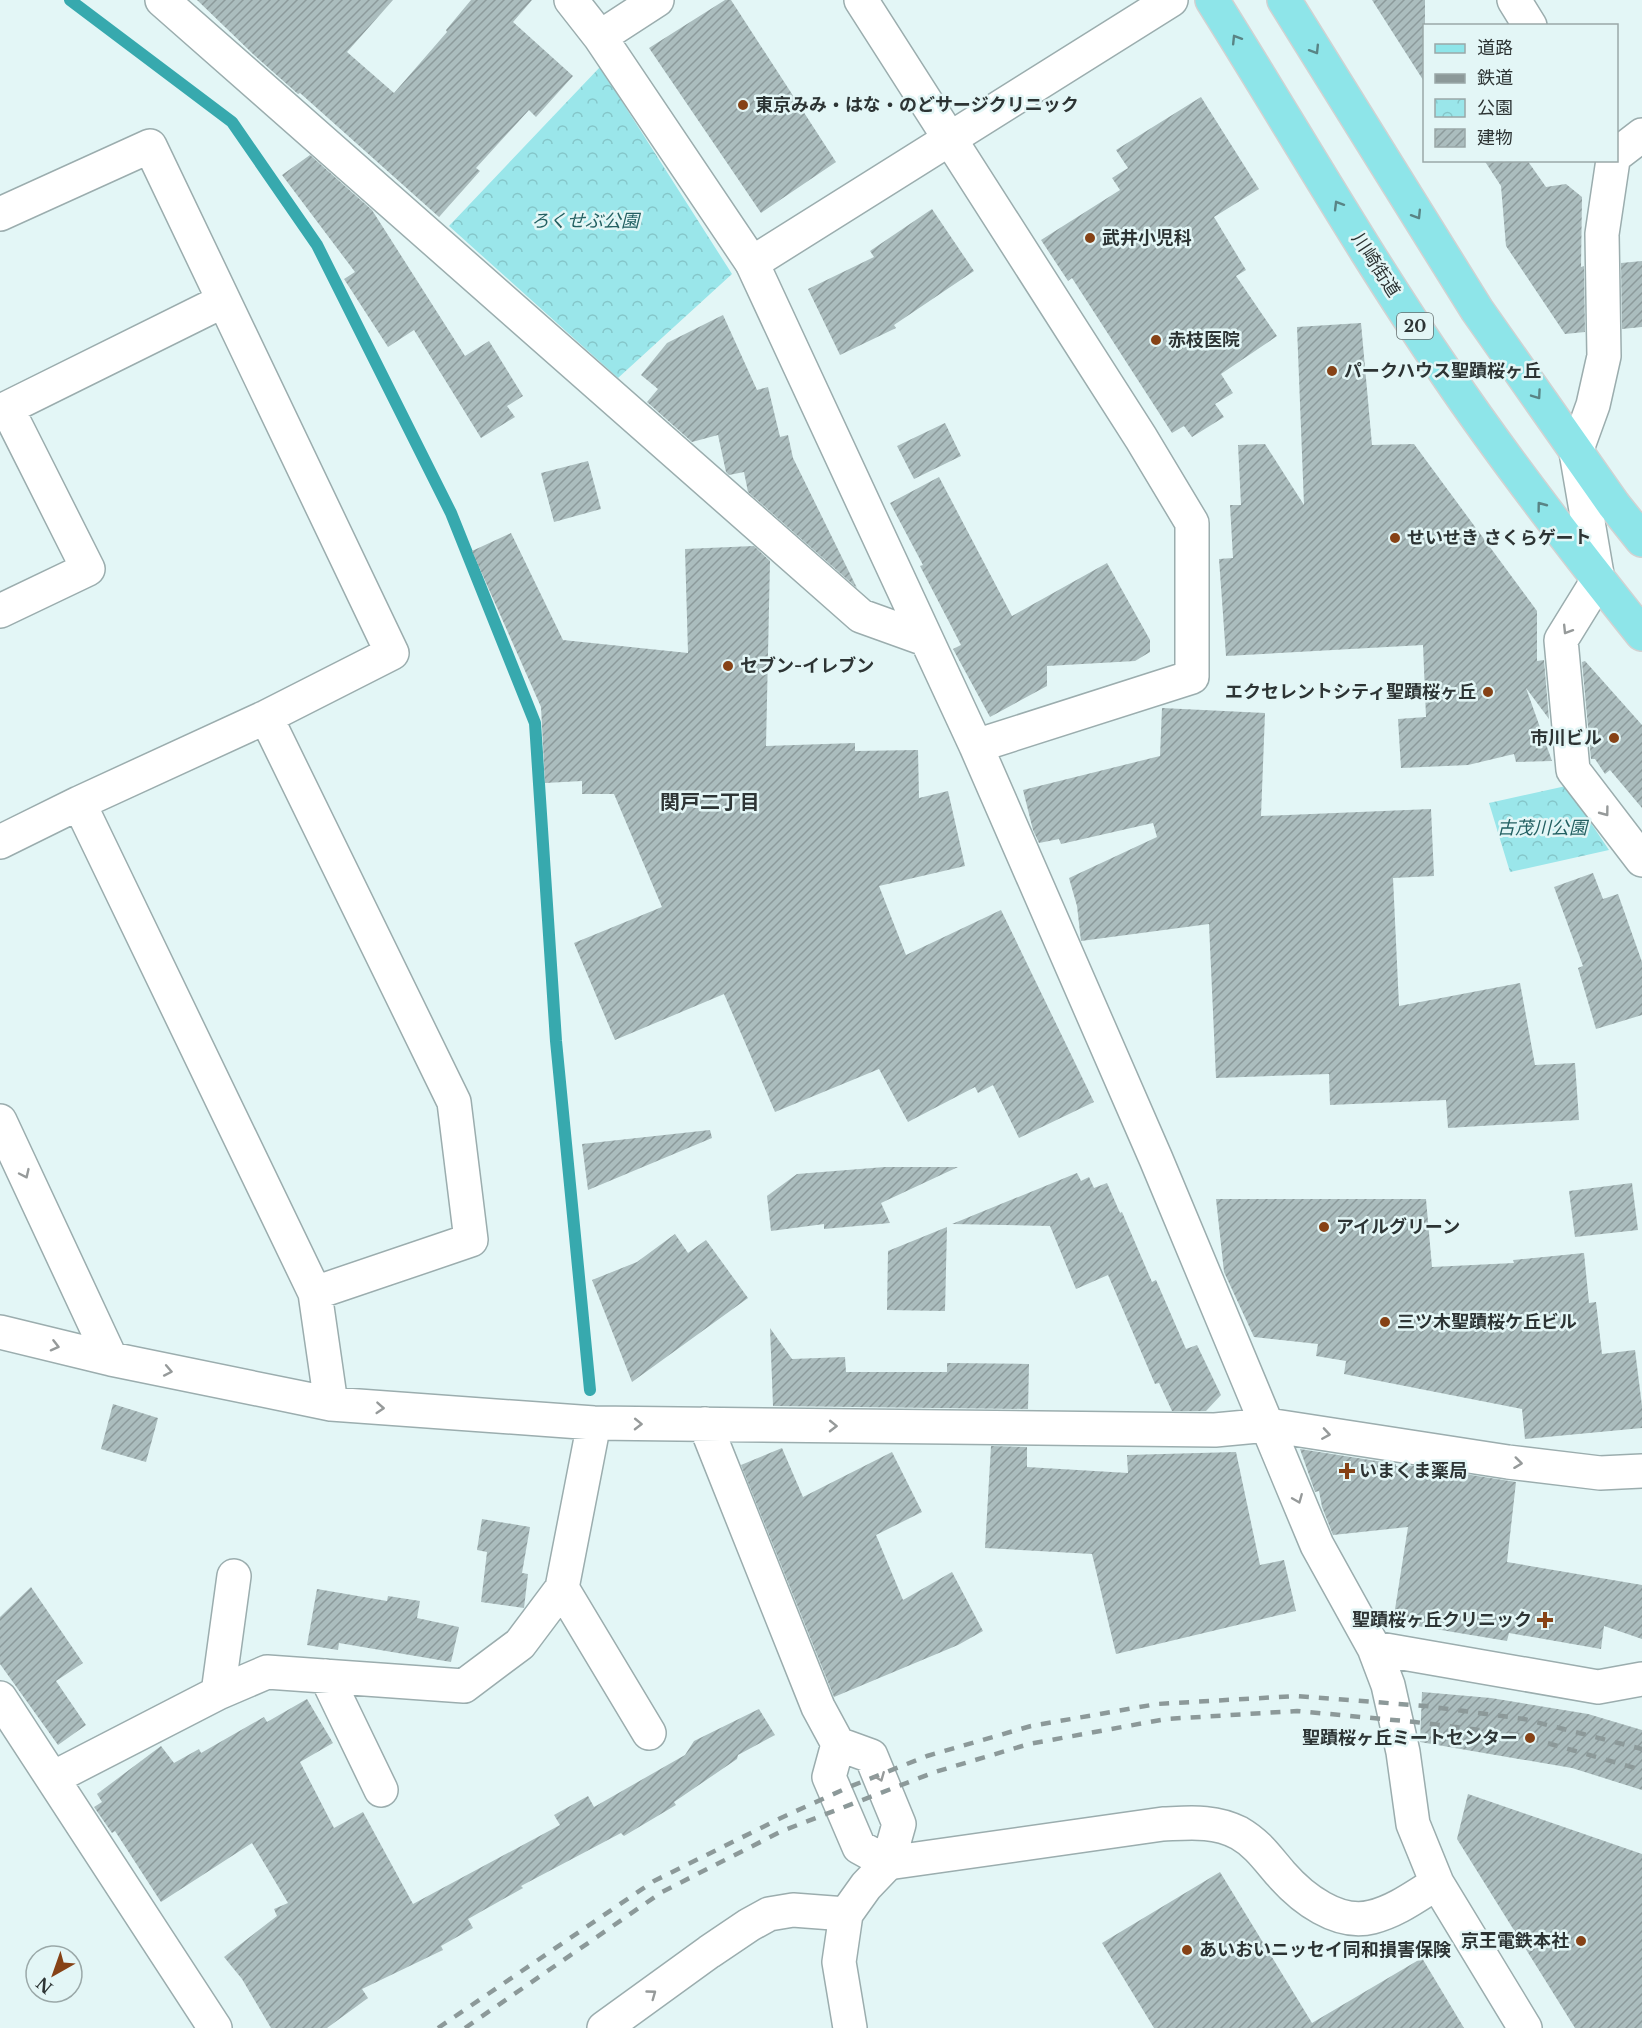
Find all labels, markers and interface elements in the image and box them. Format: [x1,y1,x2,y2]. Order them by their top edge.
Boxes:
legend [1423,24,1618,162]
one-way arrow [1232,35,1244,45]
text: 道路 [1477,37,1513,59]
one-way arrow [1307,43,1318,54]
text: 鉄道 [1477,67,1513,89]
place label: 東京みみ・はな・のどサージクリニック [755,94,1079,116]
text: 公園 [1477,97,1513,119]
marker: 東京みみ・はな・のどサージクリニック [736,98,750,112]
text: 建物 [1477,127,1513,149]
one-way arrow [1334,201,1346,211]
one-way arrow [1410,209,1422,219]
park label: ろくせぶ公園 [531,210,642,232]
place label: 武井小児科 [1102,227,1192,249]
street label: 川崎街道 [1347,229,1405,301]
marker: 武井小児科 [1083,231,1097,245]
road number: 20 [1397,313,1433,339]
place label: 赤枝医院 [1168,329,1240,351]
marker: 赤枝医院 [1149,333,1163,347]
place label: パークハウス聖蹟桜ヶ丘 [1344,360,1541,382]
marker: パークハウス聖蹟桜ヶ丘 [1325,364,1339,378]
one-way arrow [1530,388,1541,399]
one-way arrow [1537,501,1548,512]
place label: せいせき さくらゲート [1407,527,1592,549]
marker: せいせき さくらゲート [1388,531,1402,545]
one-way arrow [1563,624,1575,634]
place label: セブン-イレブン [740,655,874,677]
marker: セブン-イレブン [721,659,735,673]
place label: エクセレントシティ聖蹟桜ヶ丘 [1225,681,1476,703]
marker: エクセレントシティ聖蹟桜ヶ丘 [1481,685,1495,699]
place label: 市川ビル [1530,727,1602,749]
marker: 市川ビル [1607,731,1621,745]
district label: 関戸二丁目 [660,790,760,814]
one-way arrow [1598,805,1609,816]
park label: 古茂川公園 [1497,817,1590,839]
one-way arrow [17,1168,29,1179]
place label: アイルグリーン [1336,1216,1460,1238]
marker: アイルグリーン [1317,1220,1331,1234]
place label: 三ツ木聖蹟桜ケ丘ビル [1397,1311,1577,1333]
marker: 三ツ木聖蹟桜ケ丘ビル [1378,1315,1392,1329]
one-way arrow [50,1338,60,1351]
one-way arrow [163,1364,173,1377]
one-way arrow [376,1401,385,1414]
one-way arrow [633,1418,642,1430]
one-way arrow [828,1420,837,1432]
one-way arrow [1321,1428,1330,1440]
one-way arrow [1514,1456,1523,1469]
place label: いまくま薬局 [1359,1460,1467,1482]
marker: いまくま薬局 [1340,1464,1354,1478]
one-way arrow [1291,1493,1303,1504]
place label: 聖蹟桜ヶ丘クリニック [1352,1609,1532,1631]
marker: 聖蹟桜ヶ丘クリニック [1536,1611,1554,1629]
place label: 聖蹟桜ヶ丘ミートセンター [1302,1727,1518,1749]
marker: 聖蹟桜ヶ丘ミートセンター [1523,1731,1537,1745]
one-way arrow [873,1771,885,1782]
place label: 京王電鉄本社 [1461,1930,1569,1952]
marker: 京王電鉄本社 [1574,1934,1588,1948]
place label: あいおいニッセイ同和損害保険 [1199,1939,1451,1961]
marker: あいおいニッセイ同和損害保険 [1180,1943,1194,1957]
north arrow [24,1944,84,2004]
text: N [32,1973,57,1998]
one-way arrow [645,1990,656,2001]

